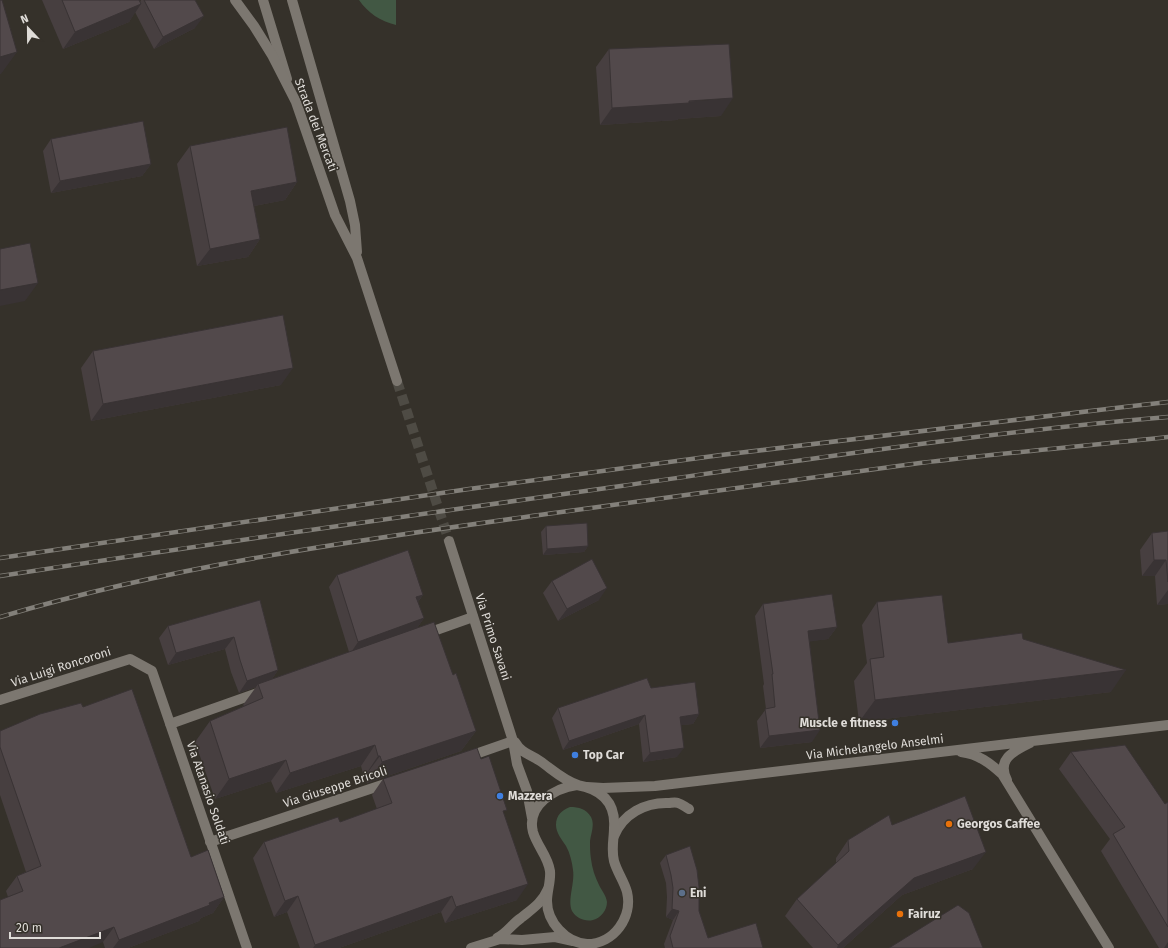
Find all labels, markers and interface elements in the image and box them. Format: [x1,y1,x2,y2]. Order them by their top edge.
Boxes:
north arrow [8,8,48,48]
text: N [19,12,30,27]
street label: Strada dei Mercati [292,76,340,174]
street label: Via Primo Savani [472,592,514,682]
street label: Via Luigi Roncoroni [9,644,113,690]
place label: Muscle e fitness [800,716,887,730]
marker: Muscle e fitness [890,718,900,728]
street label: Via Michelangelo Anselmi [806,732,944,762]
street label: Via Atanasio Soldati [184,739,232,847]
place label: Top Car [583,748,624,762]
marker: Top Car [570,750,580,760]
street label: Via Giuseppe Bricoli [281,764,389,810]
place label: Mazzera [508,789,553,803]
marker: Mazzera [495,791,505,801]
place label: Georgos Caffee [957,817,1040,831]
marker: Georgos Caffee [944,819,954,829]
place label: Eni [690,886,707,900]
marker: Eni [677,888,687,898]
place label: Fairuz [908,907,941,921]
marker: Fairuz [895,909,905,919]
scale bar [10,914,100,940]
text: 20 m [16,921,42,935]

